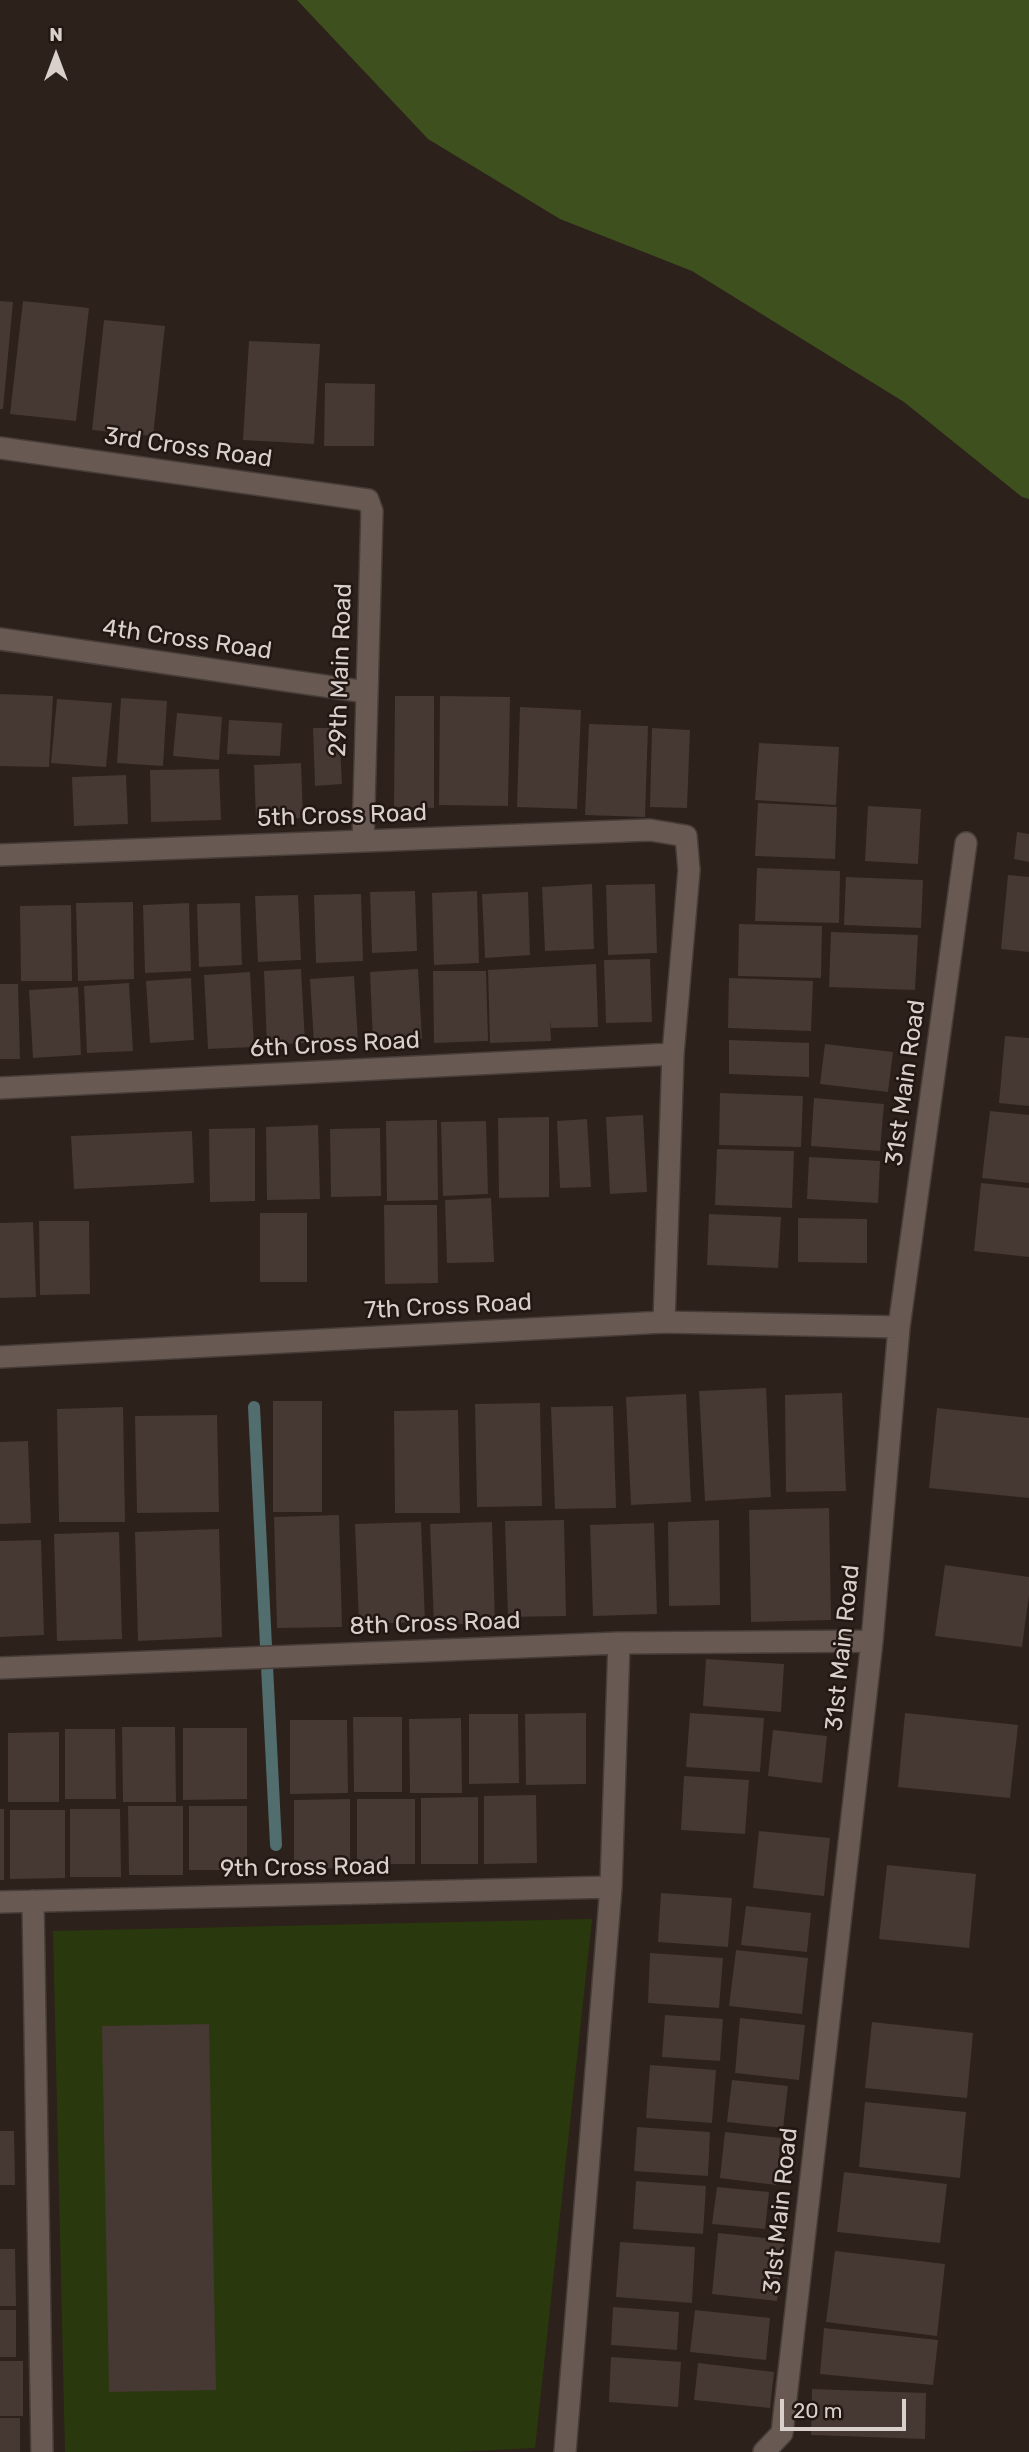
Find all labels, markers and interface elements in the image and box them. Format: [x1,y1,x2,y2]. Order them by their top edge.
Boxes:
north arrow [21,21,91,91]
text: N [49,23,63,46]
street label: 3rd Cross Road [102,422,274,474]
street label: 29th Main Road [324,583,358,757]
street label: 4th Cross Road [100,614,274,666]
street label: 5th Cross Road [257,799,427,833]
street label: 31st Main Road [880,998,932,1168]
street label: 6th Cross Road [249,1026,421,1064]
street label: 7th Cross Road [363,1288,533,1326]
street label: 31st Main Road [820,1563,866,1733]
street label: 8th Cross Road [349,1607,521,1641]
street label: 9th Cross Road [220,1852,390,1884]
street label: 31st Main Road [758,2126,804,2296]
scale bar [784,2386,910,2430]
text: 20 m [793,2398,842,2423]

